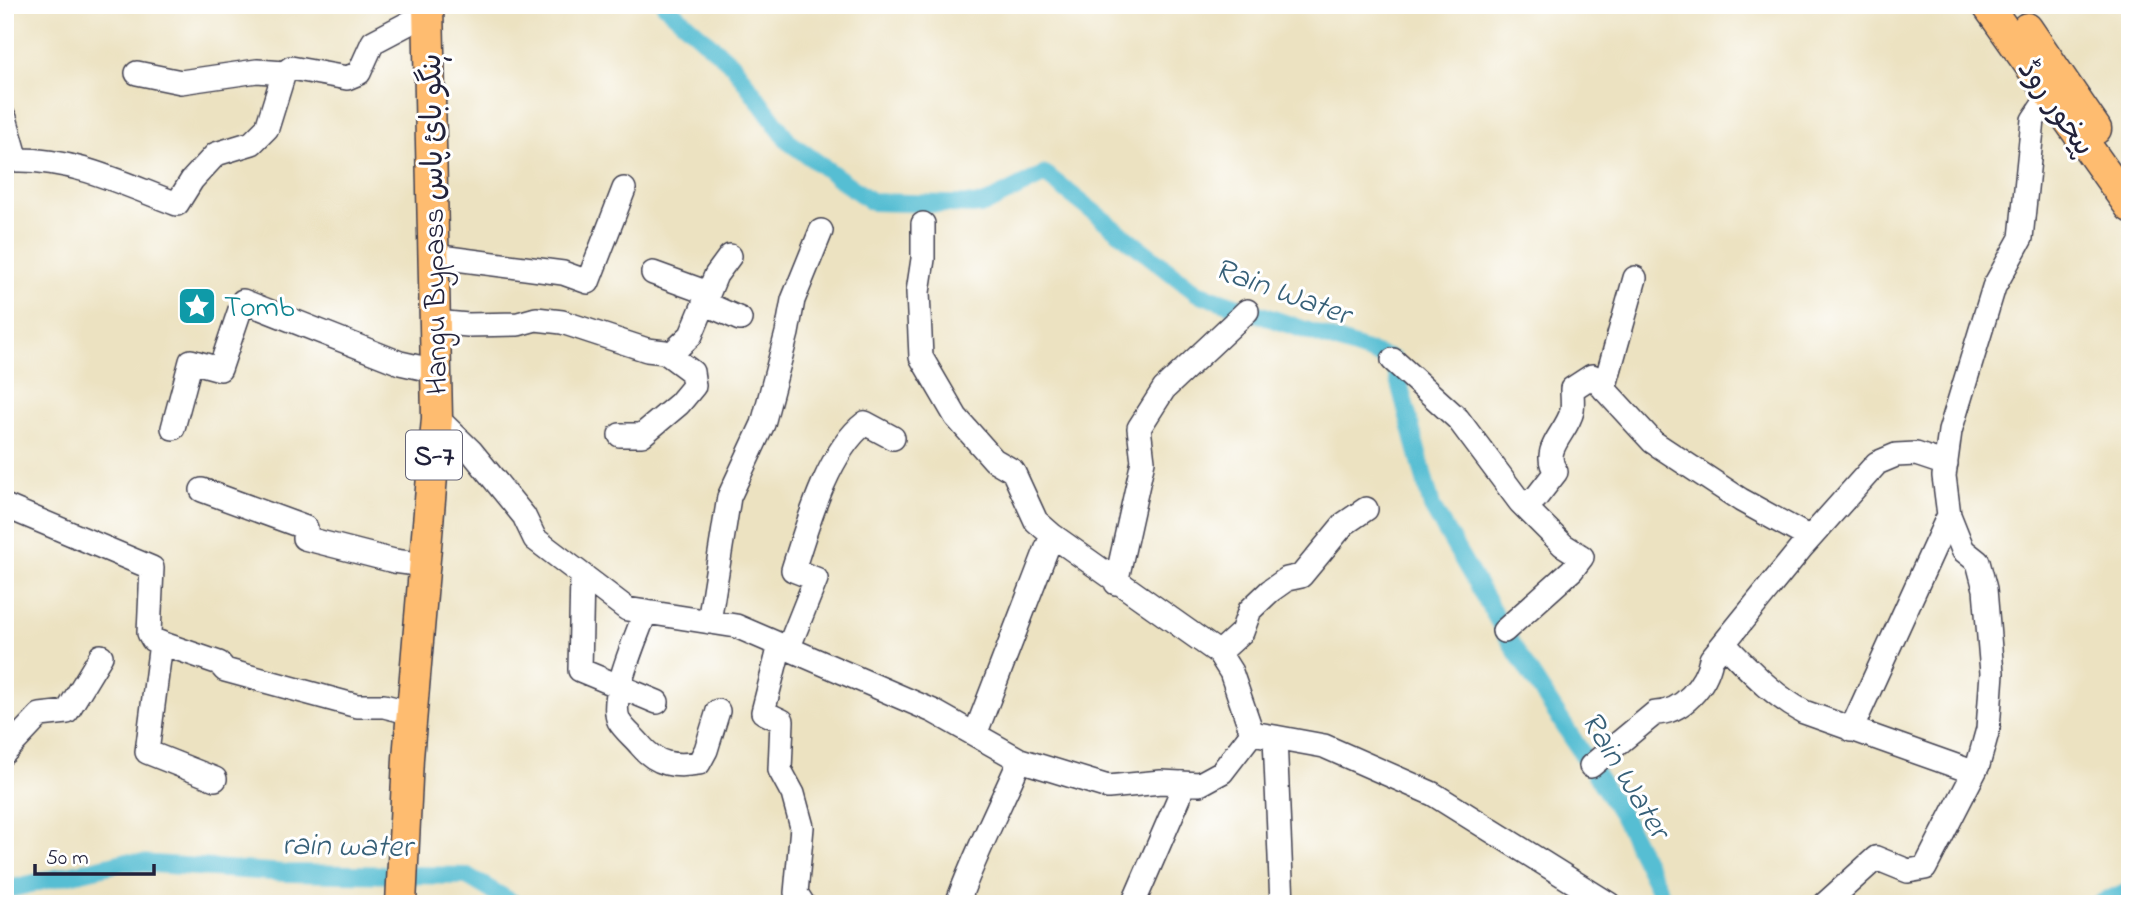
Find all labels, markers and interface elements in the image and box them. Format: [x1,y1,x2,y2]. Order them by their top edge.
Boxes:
street label: پیخور روڈ [2005,51,2104,166]
street label: Hangu Bypass ہنگو بائ پاس [411,53,461,395]
water label: Rain Water [1207,247,1360,341]
place icon: Tomb [176,285,218,327]
place label: Tomb [224,287,295,331]
road number: S-7 [406,430,462,480]
water label: Rain Water [1567,703,1683,852]
water label: rain water [282,823,416,872]
scale bar [35,832,154,876]
text: 50 m [46,844,89,874]

